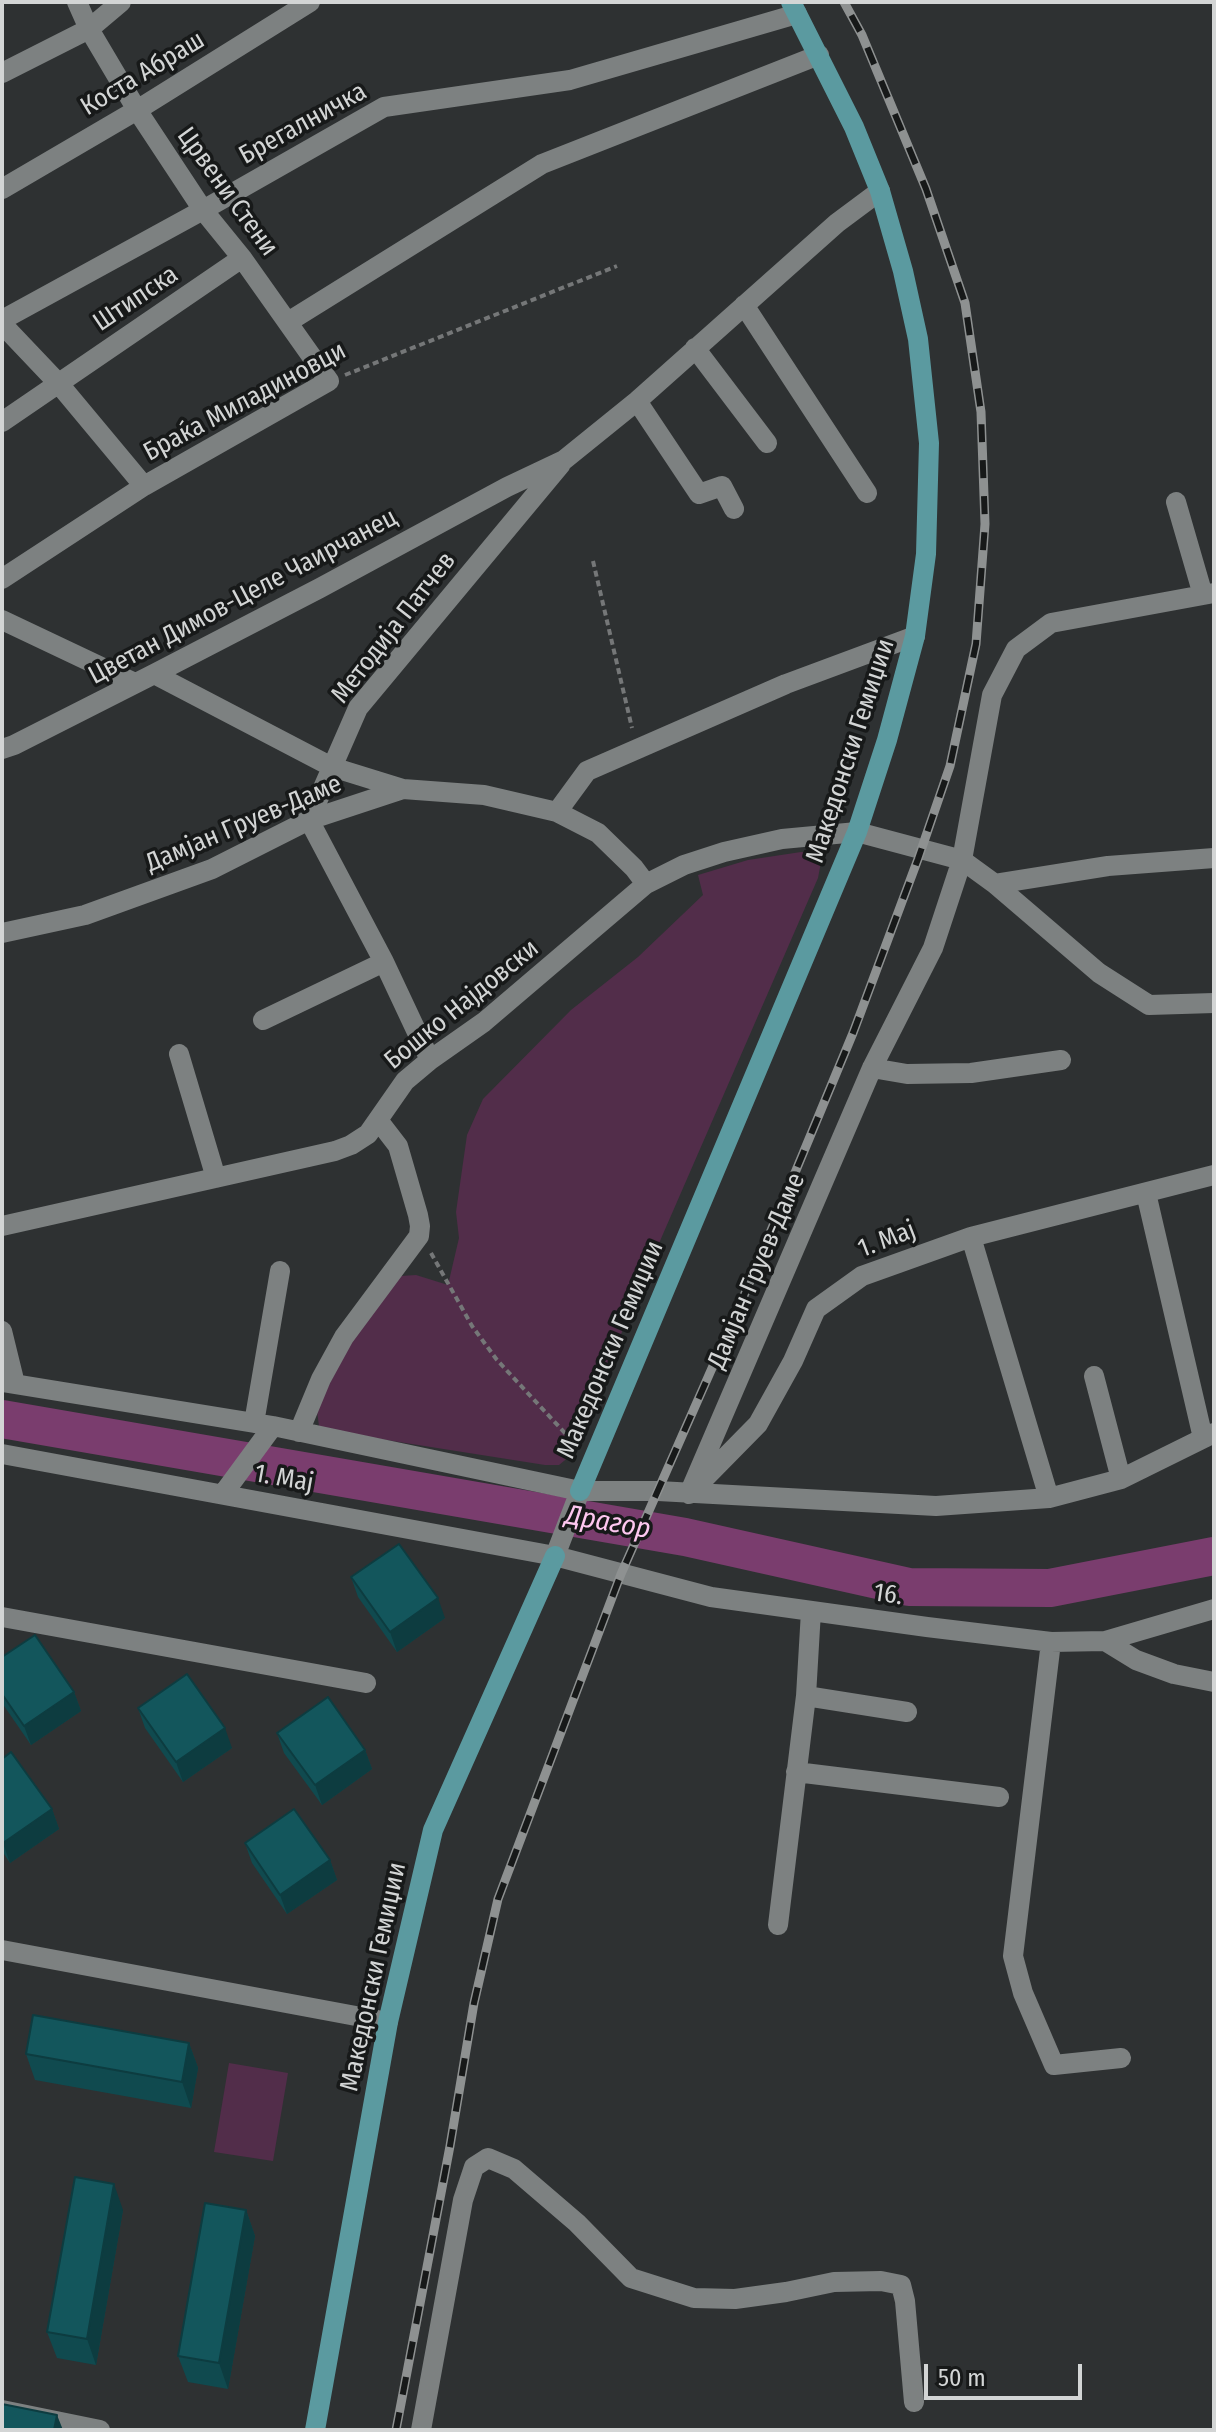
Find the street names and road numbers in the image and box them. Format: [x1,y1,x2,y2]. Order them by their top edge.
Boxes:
street label: Коста Абраш [75,25,211,123]
street label: Брегалничка [234,76,372,172]
street label: Црвени Стени [170,121,284,263]
street label: Штипска [88,259,184,339]
street label: Браќа Миладиновци [139,336,351,468]
street label: Цветан Димов-Целе Чаирчанец [83,502,403,692]
street label: Методија Патчев [325,546,463,710]
street label: Македонски Гемиџии [800,635,902,867]
street label: Дамјан Груев-Даме [141,769,347,879]
street label: Бошко Најдовски [379,933,545,1077]
street label: Дамјан Груев-Даме [702,1168,812,1374]
street label: 1. Мај [854,1215,920,1265]
street label: Македонски Гемиџии [551,1237,671,1463]
street label: 1. Мај [252,1458,316,1500]
street label: 16. [872,1578,904,1612]
street label: Македонски Гемиџии [334,1860,414,2094]

